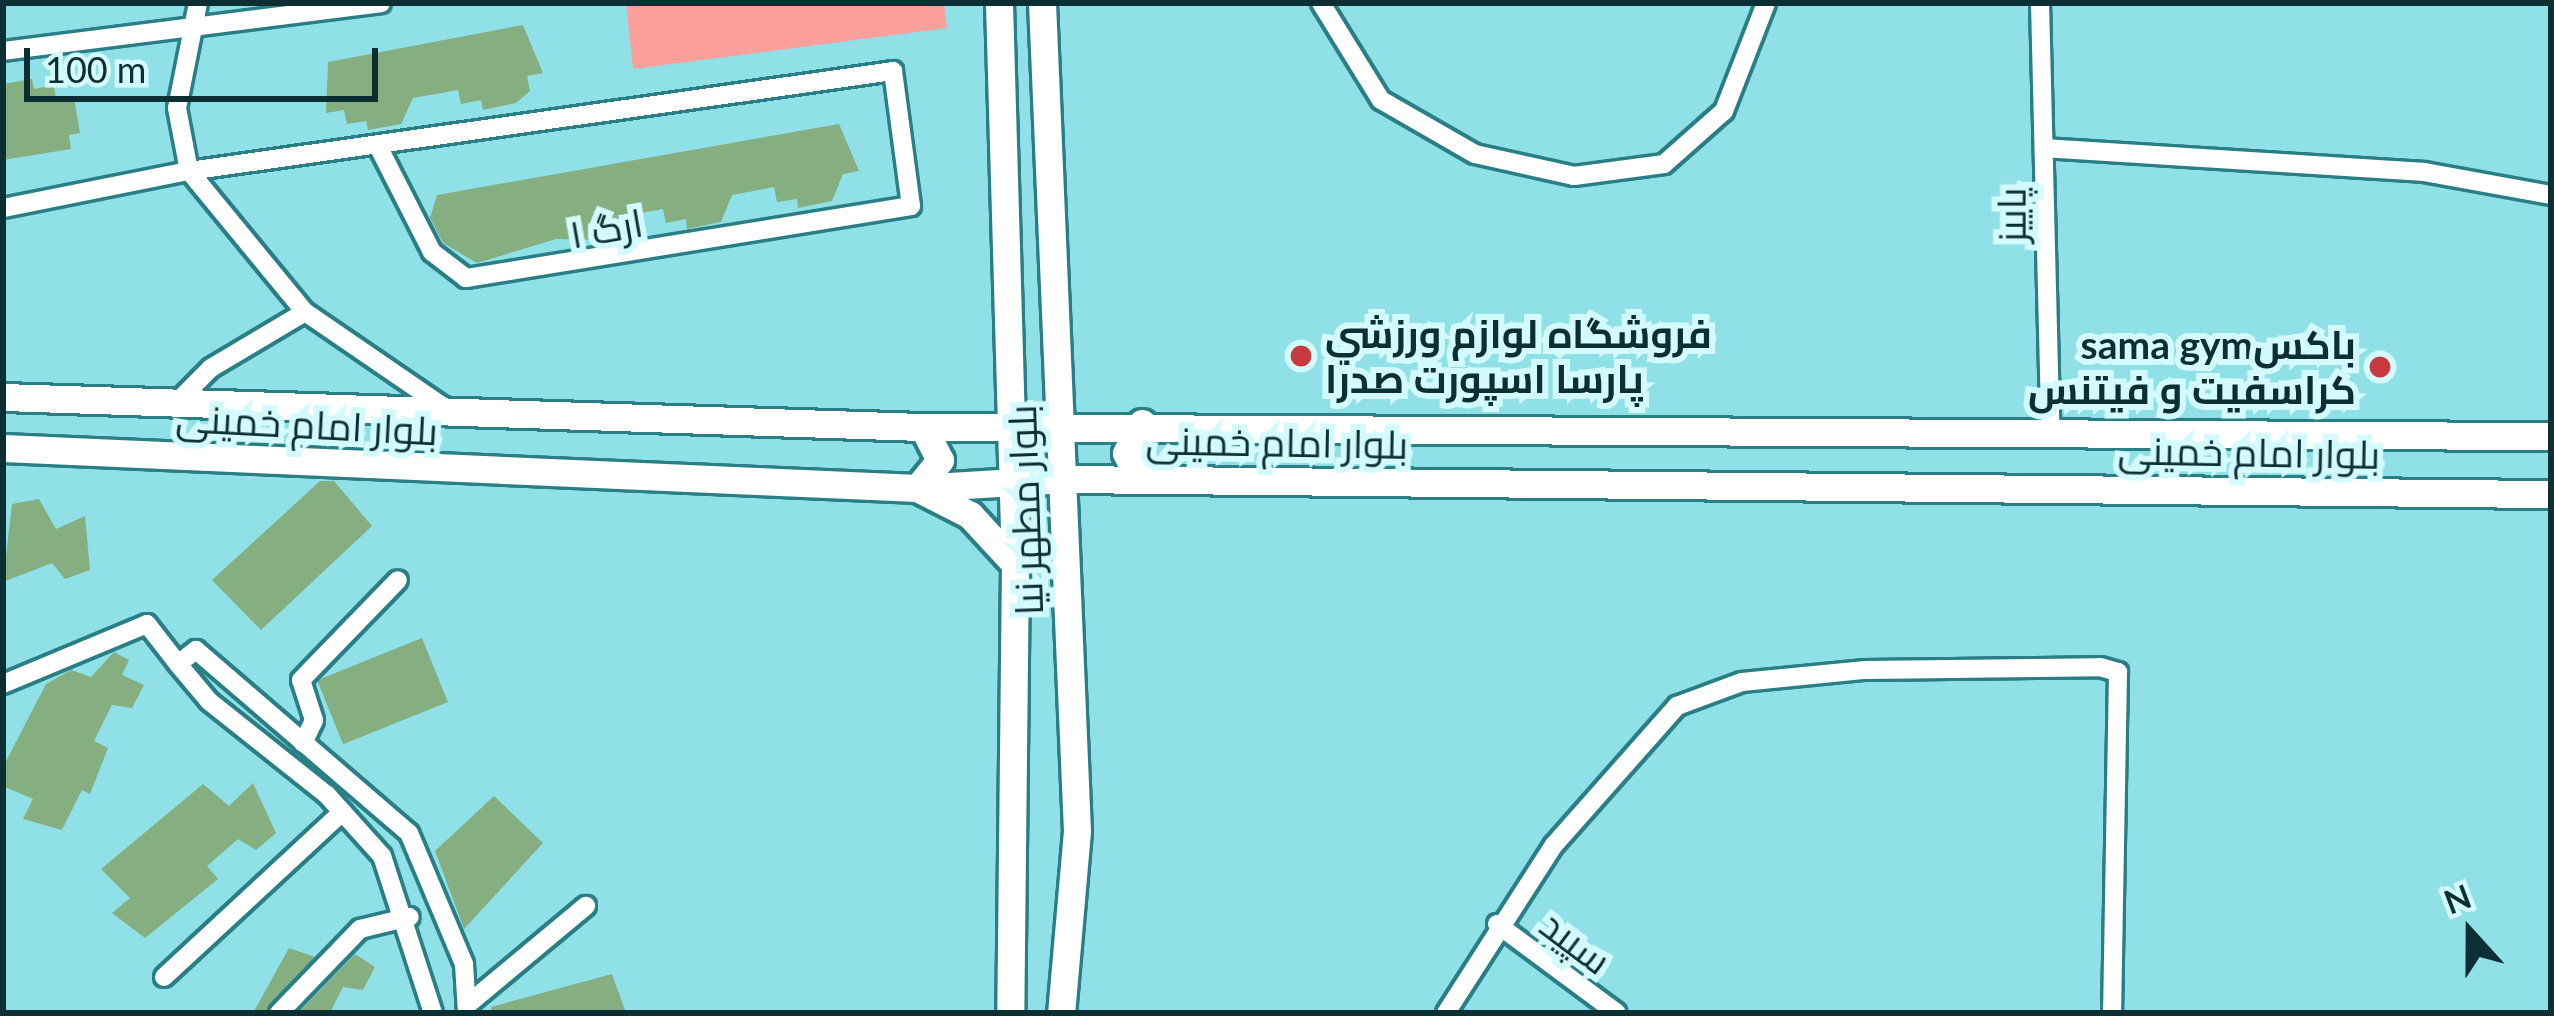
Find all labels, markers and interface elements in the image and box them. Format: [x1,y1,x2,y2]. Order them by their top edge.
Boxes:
scale bar [30,24,384,98]
text: 100 m [45,47,146,91]
street label: پاییز [1988,187,2034,243]
street label: ارگ ۱ [566,199,646,257]
place label: فروشگاه لوازم ورزشي پارسا اسپورت صدرا [1325,311,1712,402]
place label: sama gymباکس کراسفیت و فیتنس [2028,322,2356,413]
marker: فروشگاه لوازم ورزشي پارسا اسپورت صدرا [1288,343,1314,369]
marker: sama gymباکس کراسفیت و فیتنس [2367,354,2393,380]
street label: بلوار امام خمینی [175,394,439,454]
street label: بلوار مطهر نیا [998,404,1052,616]
street label: بلوار امام خمینی [1145,416,1409,468]
street label: بلوار امام خمینی [2117,426,2381,478]
north arrow [2410,872,2530,992]
text: N [2438,875,2476,922]
street label: سپید [1532,900,1620,984]

